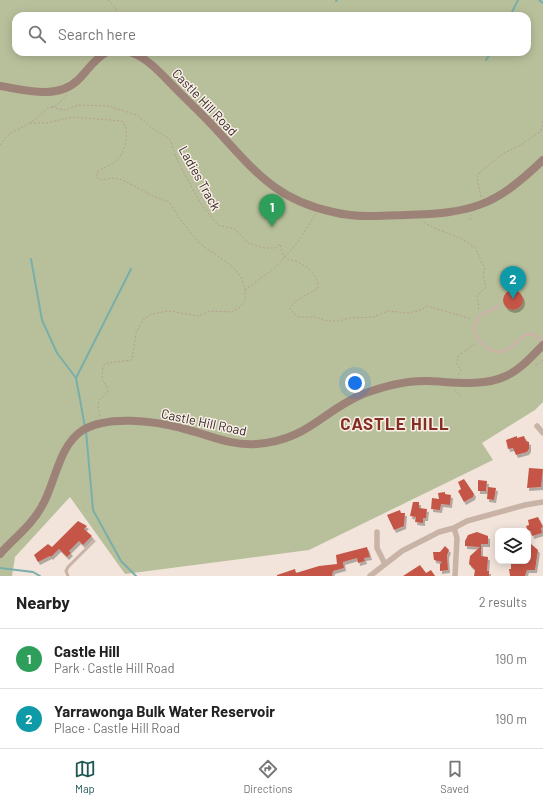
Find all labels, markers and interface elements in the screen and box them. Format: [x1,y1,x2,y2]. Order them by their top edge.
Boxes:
search box [12,12,531,56]
icon: search [26,23,48,45]
text: Search here [58,25,136,43]
street label: Castle Hill Road [169,65,241,139]
street label: Ladies Track [176,143,225,214]
pin: 1 [259,194,285,227]
pin: 2 [500,266,526,299]
your location [345,373,365,393]
street label: Castle Hill Road [160,405,248,439]
district label: CASTLE HILL [340,413,450,433]
map controls [495,528,531,564]
button: layers [495,528,531,564]
text: Nearby [16,592,70,612]
text: 2 results [479,594,527,610]
text: Castle Hill [54,642,120,660]
text: 1 [27,651,31,667]
text: 190 m [495,651,527,667]
text: Park · Castle Hill Road [54,660,175,676]
text: Yarrawonga Bulk Water Reservoir [54,702,275,720]
text: 2 [25,711,33,727]
text: 190 m [495,711,527,727]
text: Place · Castle Hill Road [54,720,180,736]
tab: Map [74,758,96,795]
tab: Directions [243,758,293,795]
tab: Saved [440,758,469,795]

